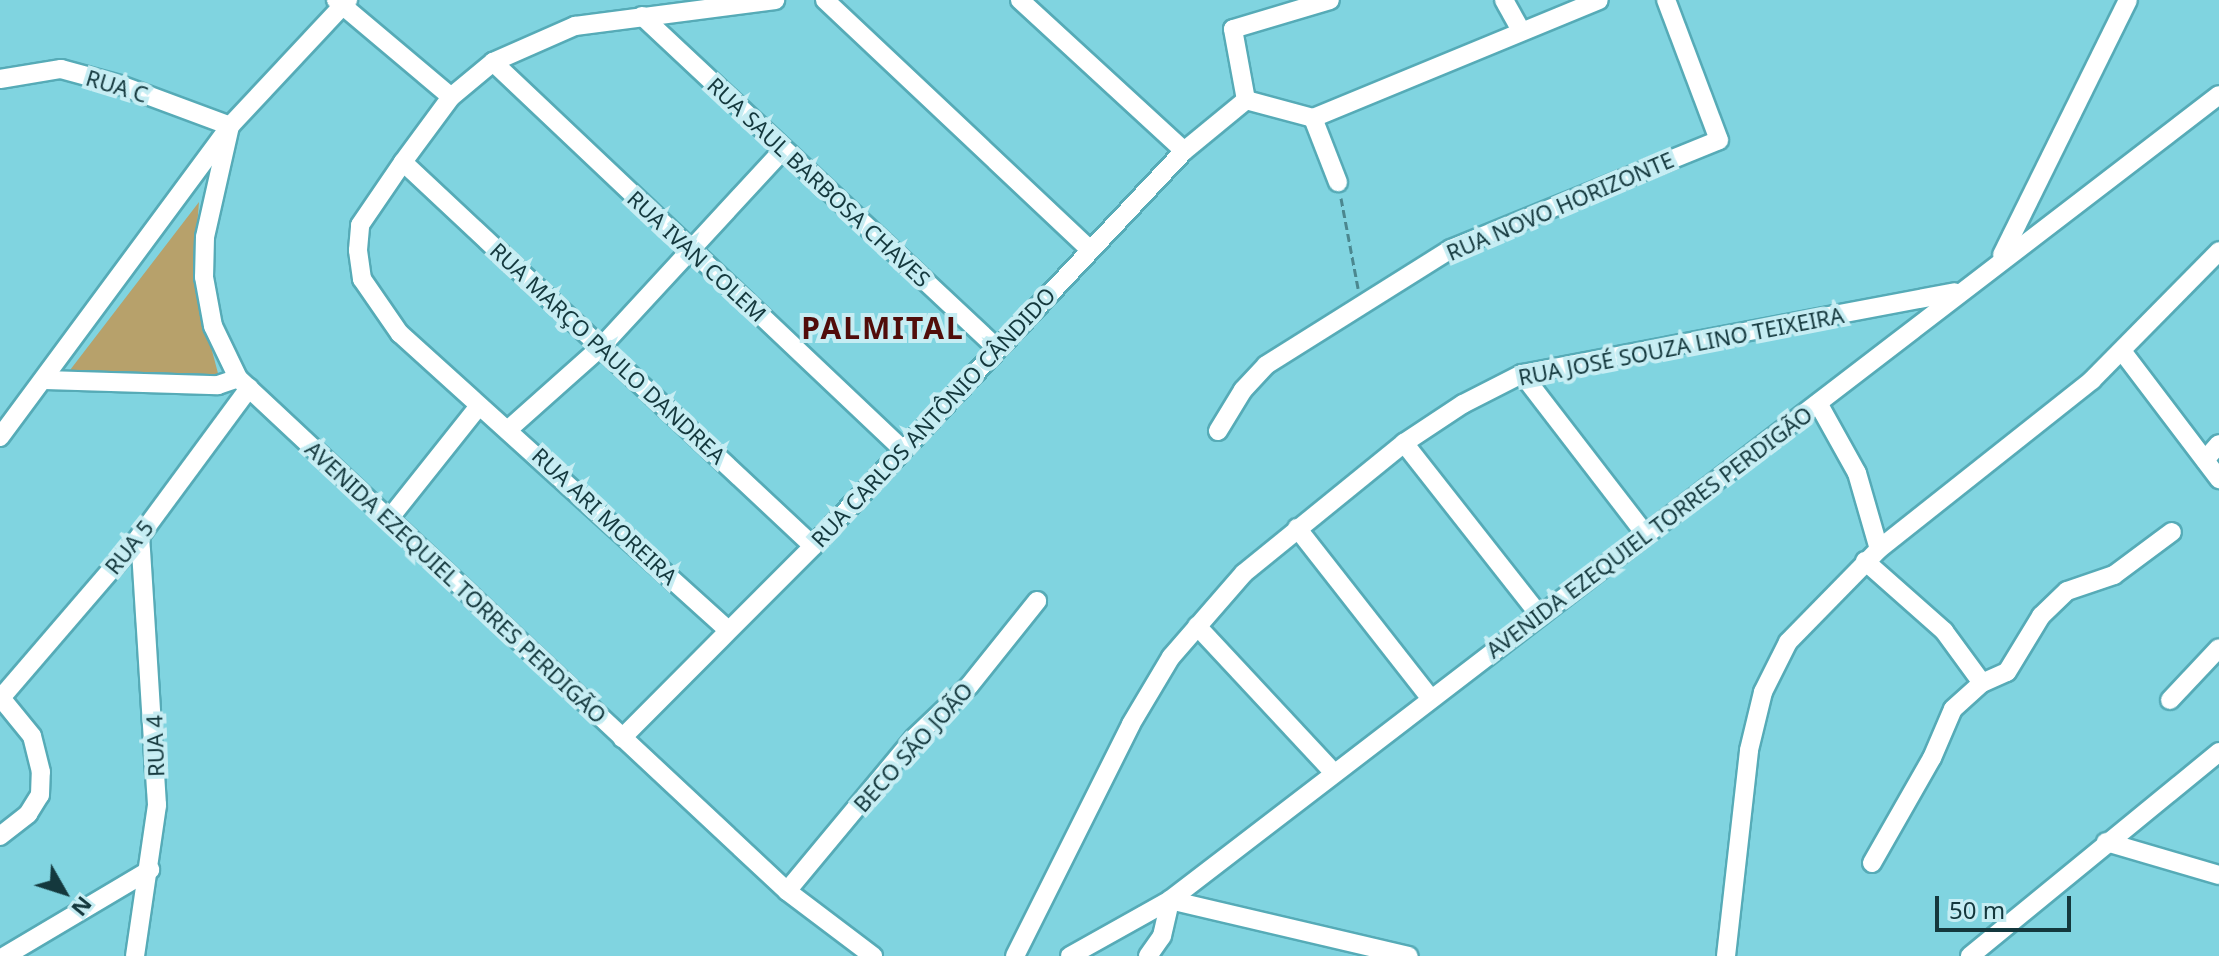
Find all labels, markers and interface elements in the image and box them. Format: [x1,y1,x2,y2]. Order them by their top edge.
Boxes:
street label: RUA C [83,64,151,108]
street label: RUA SAUL BARBOSA CHAVES [702,72,936,292]
street label: RUA NOVO HORIZONTE [1442,146,1678,266]
street label: RUA IVAN COLEM [622,185,772,327]
street label: RUA MARÇO PAULO DANDREA [485,237,731,469]
street label: RUA CARLOS ANTÔNIO CÂNDIDO [806,282,1060,552]
street label: RUA JOSÉ SOUZA LINO TEIXEIRA [1516,301,1846,391]
district label: PALMITAL [801,310,965,346]
street label: AVENIDA EZEQUIEL TORRES PERDIGÃO [1481,401,1817,663]
street label: AVENIDA EZEQUIEL TORRES PERDIGÃO [300,435,612,729]
street label: RUA ARI MOREIRA [527,442,683,590]
street label: RUA 5 [99,515,159,579]
street label: BECO SÃO JOÃO [848,677,978,817]
street label: RUA 4 [141,715,169,777]
north arrow [24,852,104,932]
scale bar [1939,880,2075,930]
text: N [65,891,100,923]
text: 50 m [1949,893,2005,926]

